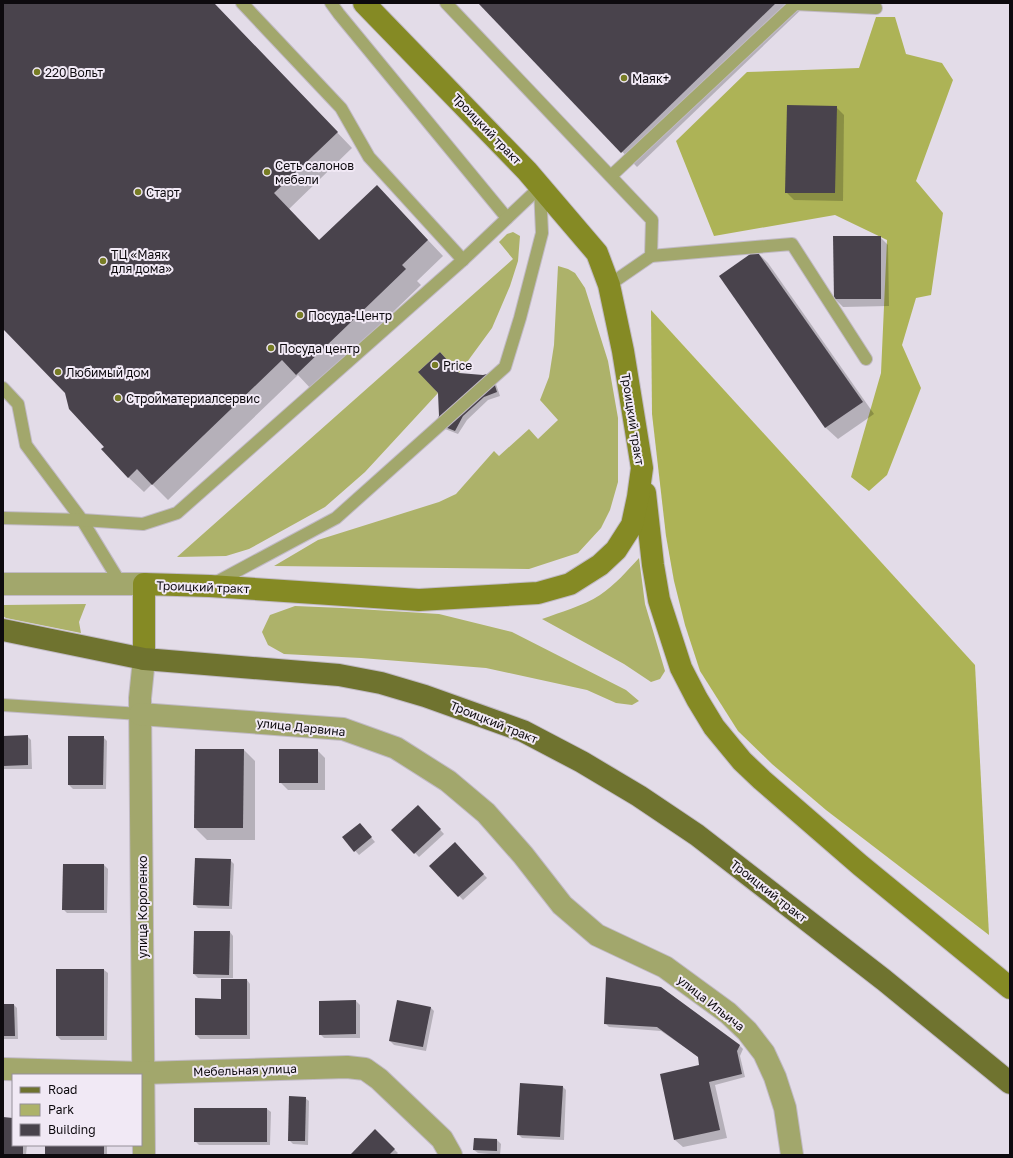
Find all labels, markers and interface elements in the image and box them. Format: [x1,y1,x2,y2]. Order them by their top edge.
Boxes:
place label: 220 Вольт [45,65,103,80]
marker: 220 Вольт [32,67,42,77]
place label: Маяк+ [632,71,669,86]
marker: Маяк+ [619,73,629,83]
street label: Троицкий тракт [449,90,525,168]
place label: Сеть салонов мебели [275,158,354,187]
marker: Сеть салонов мебели [262,167,272,177]
place label: Старт [146,185,180,200]
marker: Старт [133,187,143,197]
place label: ТЦ «Маяк для дома» [111,247,172,276]
marker: ТЦ «Маяк для дома» [98,256,108,266]
place label: Посуда-Центр [308,308,392,323]
marker: Посуда-Центр [295,310,305,320]
place label: Посуда центр [279,341,360,356]
marker: Посуда центр [266,343,276,353]
place label: Price [443,358,472,373]
marker: Price [430,360,440,370]
place label: Любимый дом [66,365,149,380]
marker: Любимый дом [53,367,63,377]
street label: Троицкий тракт [618,372,648,466]
place label: Стройматериалсервис [126,391,260,406]
marker: Стройматериалсервис [113,393,123,403]
street label: Троицкий тракт [156,578,250,596]
street label: Троицкий тракт [448,698,540,746]
street label: улица Дарвина [256,715,346,739]
street label: улица Короленко [135,855,150,959]
street label: Троицкий тракт [728,856,810,926]
street label: улица Ильича [674,972,748,1034]
street label: Мебельная улица [193,1061,297,1079]
legend [12,1074,142,1146]
text: Road [48,1082,77,1097]
text: Park [48,1102,74,1117]
text: Building [48,1122,96,1137]

